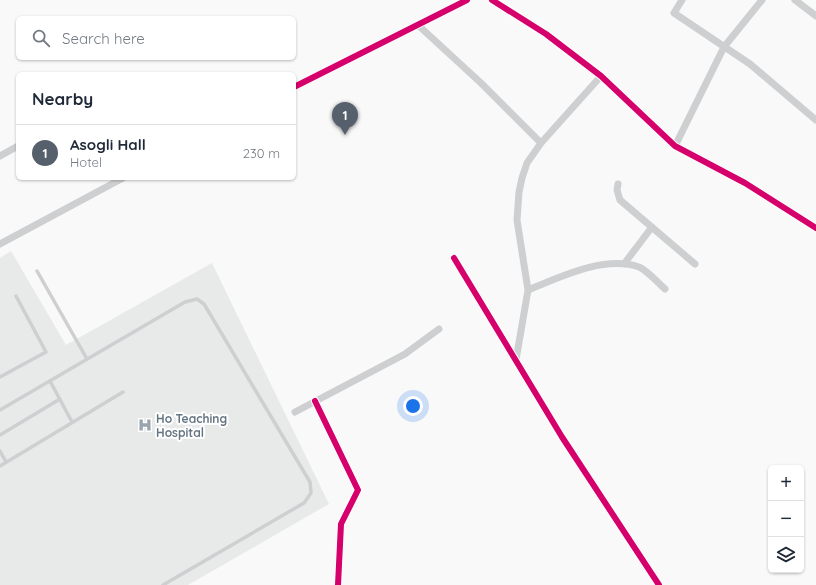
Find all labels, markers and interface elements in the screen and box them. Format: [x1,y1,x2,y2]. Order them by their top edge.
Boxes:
search box [16,16,296,60]
icon: search [30,27,52,49]
text: Search here [62,29,145,48]
text: Nearby [32,88,93,109]
pin: 1 [332,102,358,135]
text: Asogli Hall [70,135,146,154]
text: 1 [42,145,48,161]
text: 230 m [243,145,280,161]
text: Hotel [70,154,102,170]
your location [403,396,423,416]
place label: Ho Teaching Hospital [156,411,227,440]
hospital icon: Ho Teaching Hospital [137,417,153,433]
map controls [768,465,804,573]
button: + [768,465,804,501]
button: − [768,501,804,537]
button: layers [768,537,804,573]

